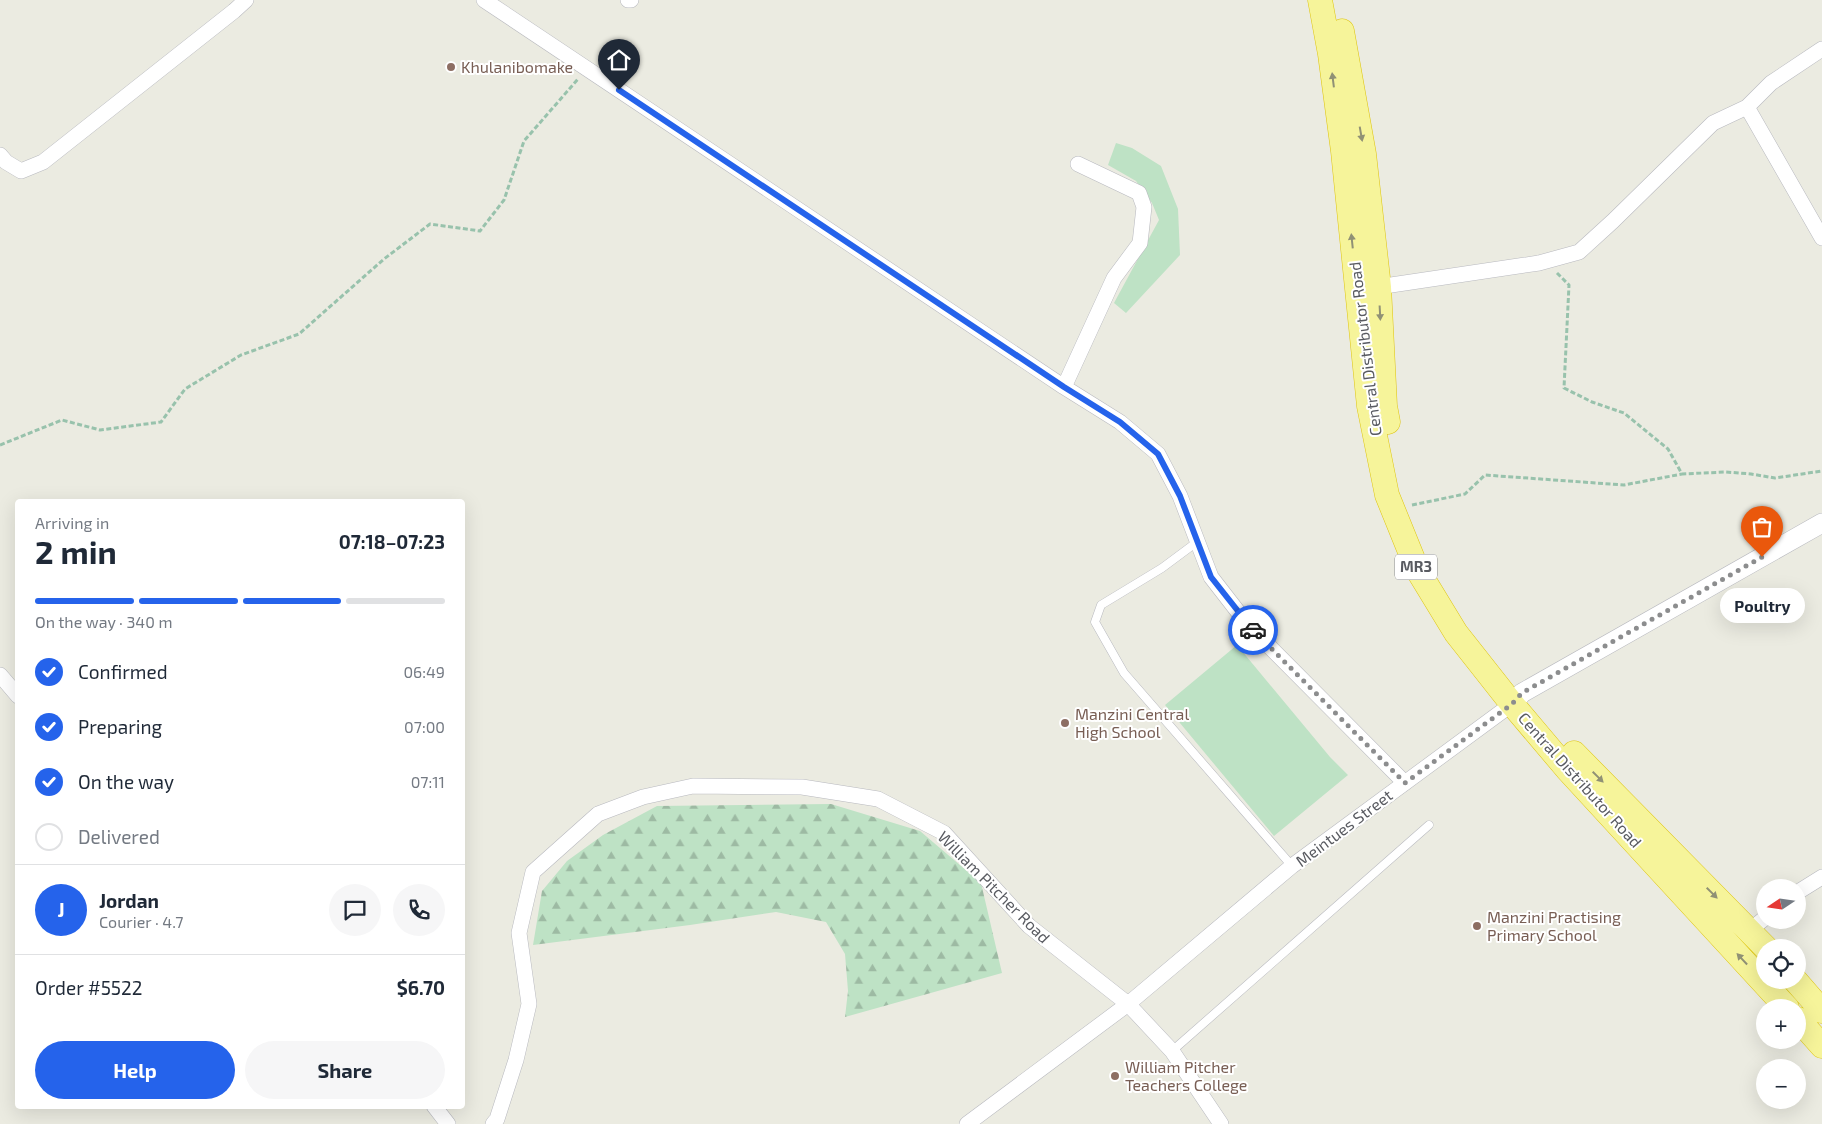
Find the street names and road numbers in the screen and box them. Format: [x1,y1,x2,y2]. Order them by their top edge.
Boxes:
street label: Central Distributor Road [1344,261,1385,437]
road number: MR3 [1395,554,1437,580]
street label: Central Distributor Road [1515,708,1646,851]
street label: Meintues Street [1292,785,1396,870]
street label: William Pitcher Road [934,827,1054,947]

